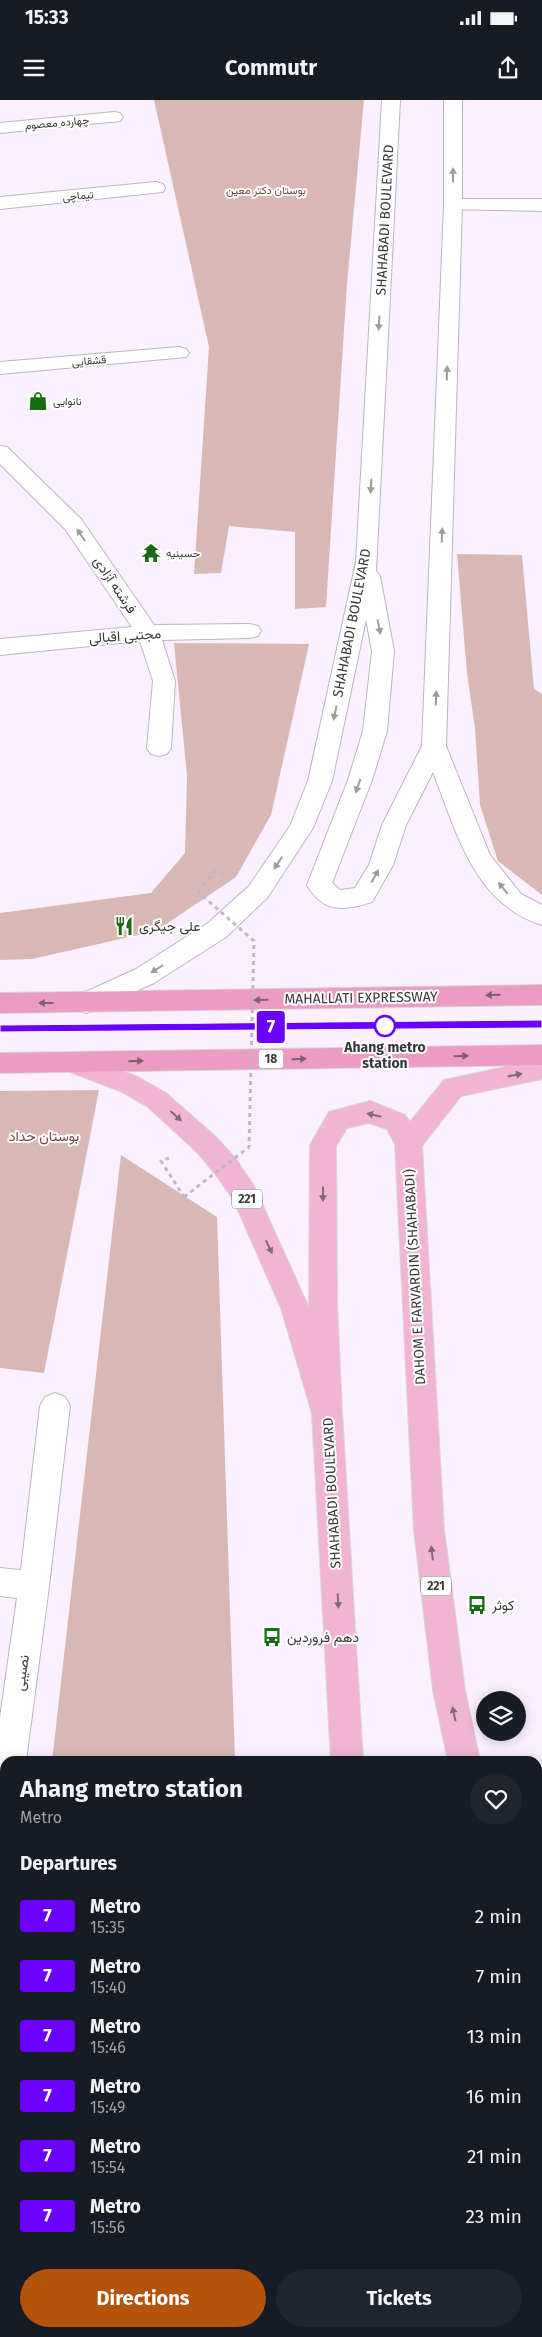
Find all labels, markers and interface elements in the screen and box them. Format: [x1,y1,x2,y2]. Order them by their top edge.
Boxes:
text: 15:33 [25,6,69,29]
icon: menu [20,54,48,82]
text: Commutr [225,54,317,81]
icon: share [494,54,522,82]
street label: چهارده معصوم [24,114,90,133]
street label: SHAHABADI BOULEVARD [373,144,397,296]
one-way arrow [449,167,457,183]
park label: بوستان دکتر معین [226,184,306,197]
street label: تیماچی [62,188,95,205]
one-way arrow [375,316,383,332]
street label: قشقایی [71,353,107,369]
one-way arrow [443,365,451,381]
shop icon: نانوایی [27,390,49,412]
place label: نانوایی [53,395,82,408]
one-way arrow [366,478,374,494]
one-way arrow [438,527,446,543]
one-way arrow [76,528,86,542]
temple icon: حسینیه [140,542,162,564]
place label: حسینیه [166,547,200,560]
street label: SHAHABADI BOULEVARD [329,547,375,699]
street label: فرشته آزادی [90,553,140,617]
one-way arrow [375,620,383,636]
street label: مجتبی اقبالی [88,625,162,647]
one-way arrow [432,689,440,705]
one-way arrow [331,705,339,720]
one-way arrow [354,779,361,794]
one-way arrow [273,856,282,869]
one-way arrow [371,868,379,883]
one-way arrow [497,882,508,895]
restaurant icon: علی جیگری [113,915,135,937]
place label: علی جیگری [139,918,200,935]
one-way arrow [150,964,163,973]
street label: MAHALLATI EXPRESSWAY [284,988,438,1008]
one-way arrow [485,992,501,1000]
one-way arrow [253,996,269,1004]
one-way arrow [38,999,54,1007]
line badge: 7 [255,1011,287,1043]
marker: Ahang metro station [374,1015,396,1037]
text: 7 [267,1016,275,1038]
place label: Ahang metro station [343,1039,426,1072]
road number: 18 [258,1050,284,1069]
one-way arrow [453,1052,469,1060]
one-way arrow [291,1055,307,1063]
one-way arrow [128,1057,144,1065]
one-way arrow [507,1070,523,1078]
one-way arrow [169,1110,181,1122]
one-way arrow [367,1111,382,1119]
park label: بوستان حداد [9,1128,79,1145]
street label: DAHOM E FARVARDIN (SHAHABADI) [401,1169,429,1385]
one-way arrow [319,1186,327,1202]
road number: 221 [232,1190,262,1208]
one-way arrow [265,1240,273,1254]
street label: SHAHABADI BOULEVARD [320,1417,344,1569]
one-way arrow [428,1544,436,1560]
road number: 221 [421,1576,451,1595]
one-way arrow [334,1593,342,1609]
bus stop icon: کوثر [466,1594,488,1616]
place label: کوثر [491,1597,514,1614]
bus stop icon: دهم فروردین [261,1626,283,1648]
place label: دهم فروردین [287,1629,359,1646]
street label: نصیبی [11,1654,33,1692]
map controls [476,1691,526,1741]
button: layers [476,1691,526,1741]
one-way arrow [450,1706,458,1721]
button: heart [470,1773,522,1825]
text: Ahang metro station [20,1775,243,1803]
text: Metro [20,1808,62,1827]
text: Departures [20,1852,117,1875]
text: Metro [90,1895,141,1918]
text: 7 [43,1905,52,1927]
text: 2 min [475,1905,522,1928]
text: 15:35 [90,1918,125,1937]
text: Metro [90,1955,141,1978]
text: 7 [43,1965,52,1987]
text: 7 min [476,1965,522,1988]
text: 15:40 [90,1978,126,1997]
text: Metro [90,2015,141,2038]
text: 7 [43,2025,52,2047]
text: 13 min [466,2025,522,2048]
text: 15:46 [90,2038,126,2057]
text: Metro [90,2075,141,2098]
text: 7 [43,2085,52,2107]
text: 16 min [466,2085,522,2108]
text: 15:49 [90,2098,125,2117]
text: Metro [90,2135,141,2158]
text: 7 [43,2145,52,2167]
text: 21 min [467,2145,522,2168]
text: 15:54 [90,2158,125,2177]
text: Metro [90,2195,141,2218]
text: 7 [43,2205,52,2227]
text: 23 min [465,2205,522,2228]
text: 15:56 [90,2218,125,2237]
button: Directions [20,2269,266,2327]
button: Tickets [276,2269,522,2327]

